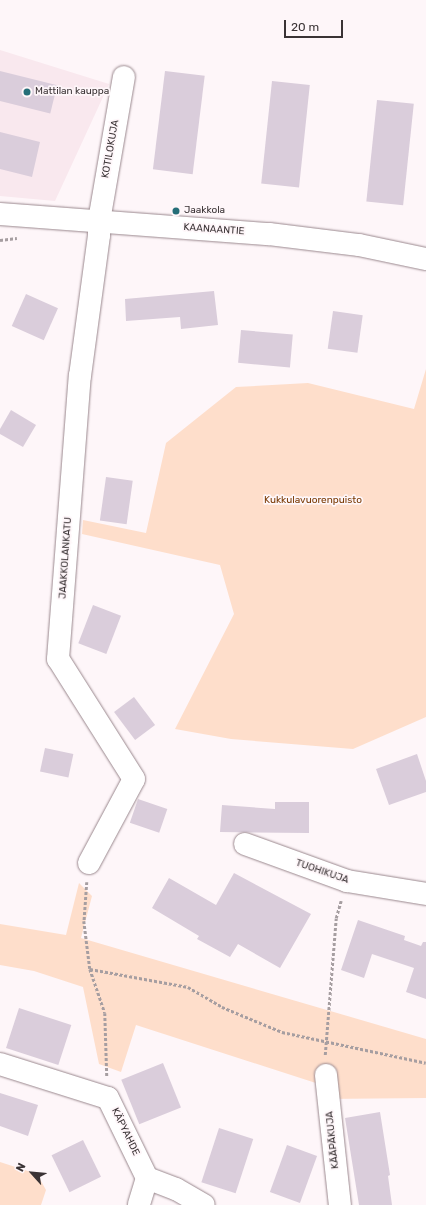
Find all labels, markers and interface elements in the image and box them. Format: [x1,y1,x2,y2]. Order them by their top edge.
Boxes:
scale bar [286,12,345,38]
text: 20 m [291,20,319,34]
place label: Mattilan kauppa [35,86,109,98]
marker: Mattilan kauppa [22,87,32,97]
street label: KOTILOKUJA [100,119,122,179]
place label: Jaakkola [184,205,225,217]
marker: Jaakkola [171,206,181,216]
street label: KAANAANTIE [183,222,245,238]
park label: Kukkulavuorenpuisto [264,495,362,507]
street label: JAAKKOLANKATU [57,517,75,599]
street label: TUOHIKUJA [294,857,350,887]
street label: KÄPYAHDE [108,1106,142,1158]
street label: KÄÄPÄKUJA [324,1111,342,1169]
north arrow [12,1153,52,1193]
text: N [13,1161,28,1174]

